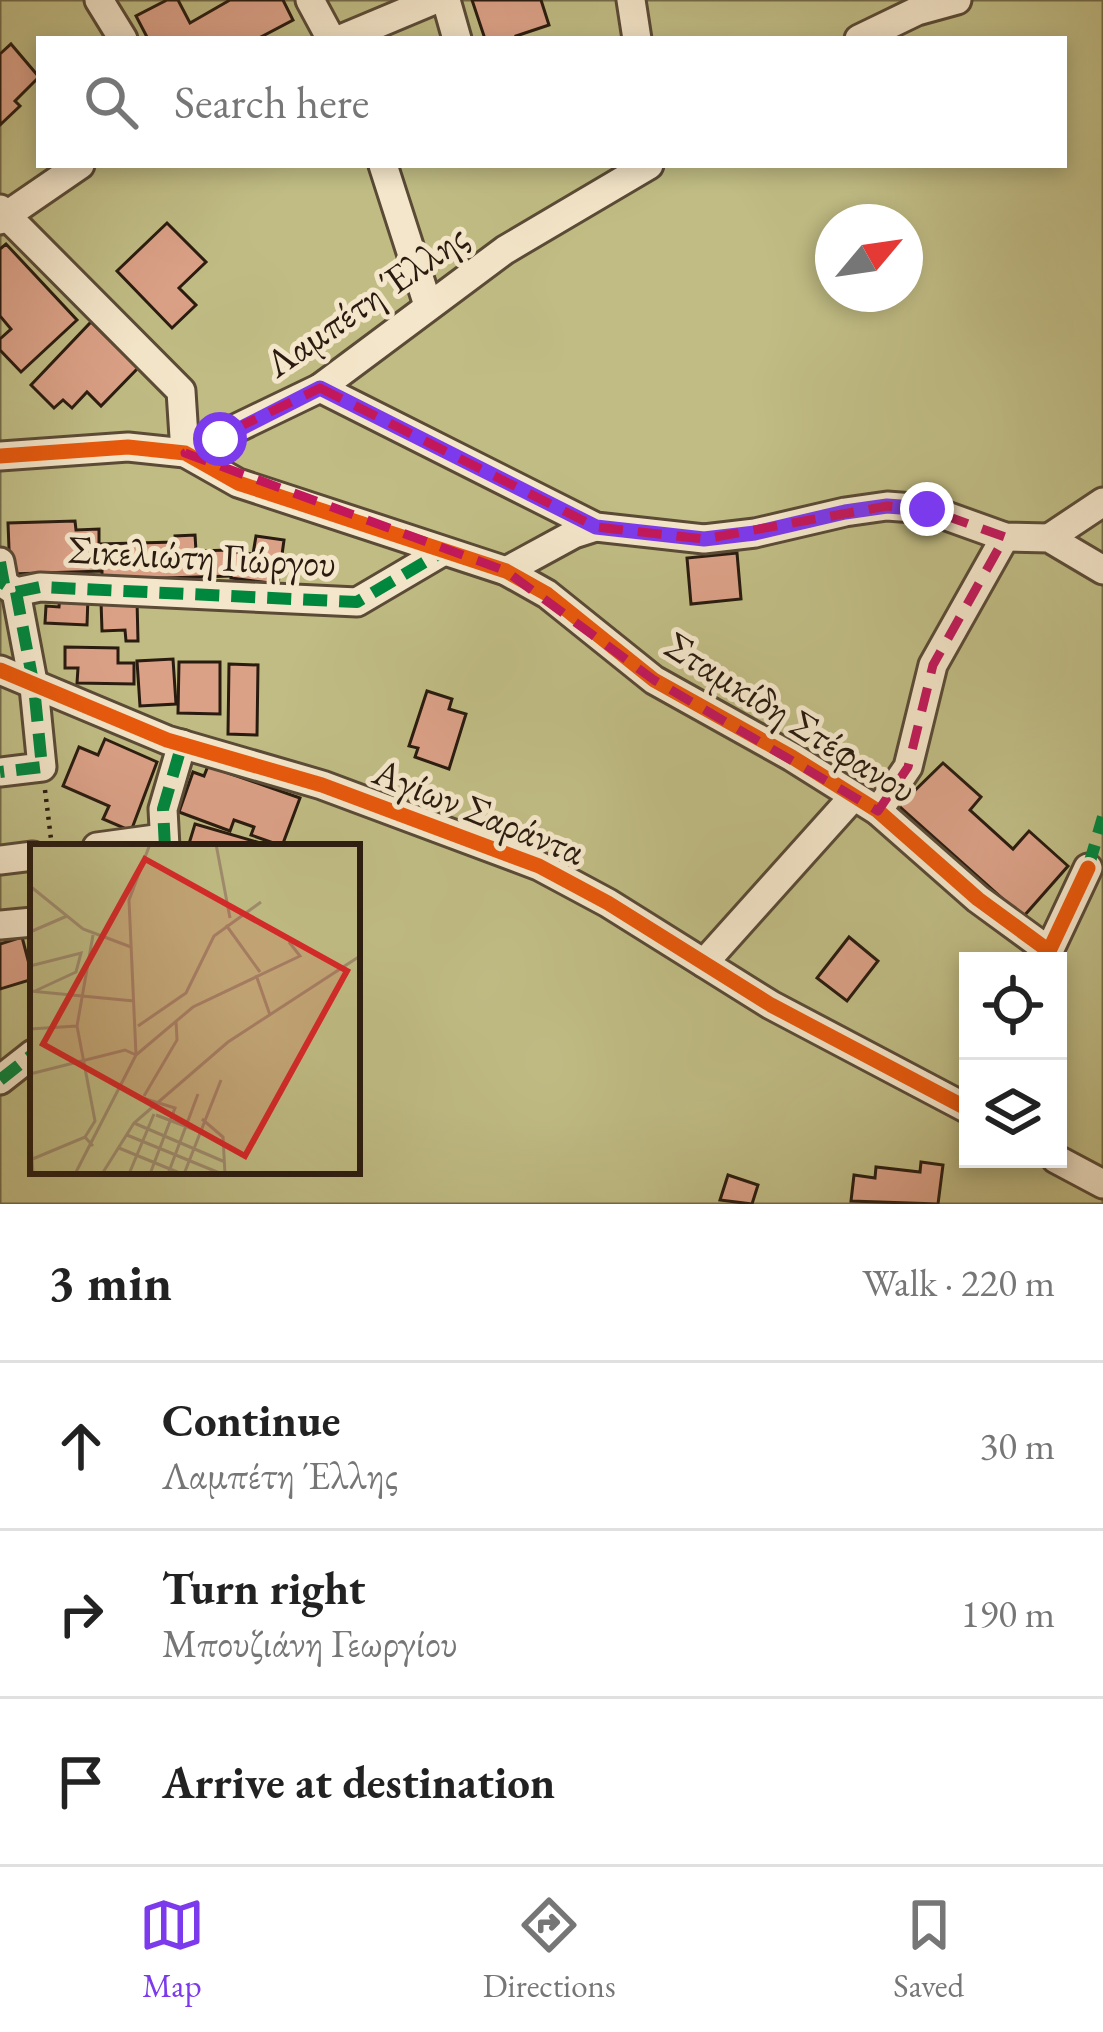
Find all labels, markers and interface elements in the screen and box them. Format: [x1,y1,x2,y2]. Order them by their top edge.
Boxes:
search box [36,36,1067,168]
icon: search [78,69,144,135]
text: Search here [174,73,369,131]
north arrow [815,204,923,312]
street label: Λαμπέτη Έλλης [254,211,477,389]
route start [193,412,247,466]
route end [900,482,954,536]
street label: Σικελιώτη Γιώργου [67,524,337,588]
street label: Σταμκίδη Στέφανου [656,619,926,815]
street label: Αγίων Σαράντα [365,745,592,877]
inset map [30,844,360,1174]
map controls [959,952,1067,1168]
button: locate [959,952,1067,1060]
button: layers [959,1060,1067,1168]
text: 3 min [48,1249,172,1315]
text: Walk · 220 m [862,1257,1055,1308]
text: Continue [162,1391,340,1449]
icon: ahead [48,1413,114,1479]
text: 30 m [979,1420,1055,1471]
text: Λαμπέτη Έλλης [162,1449,398,1500]
text: Turn right [162,1559,365,1617]
icon: right [48,1581,114,1647]
text: 190 m [961,1588,1055,1639]
text: Μπουζιάνη Γεωργίου [162,1617,458,1668]
icon: arrive [48,1749,114,1815]
text: Arrive at destination [162,1753,555,1811]
tab: Map [139,1892,205,2007]
tab: Directions [483,1892,616,2007]
tab: Saved [893,1892,964,2007]

